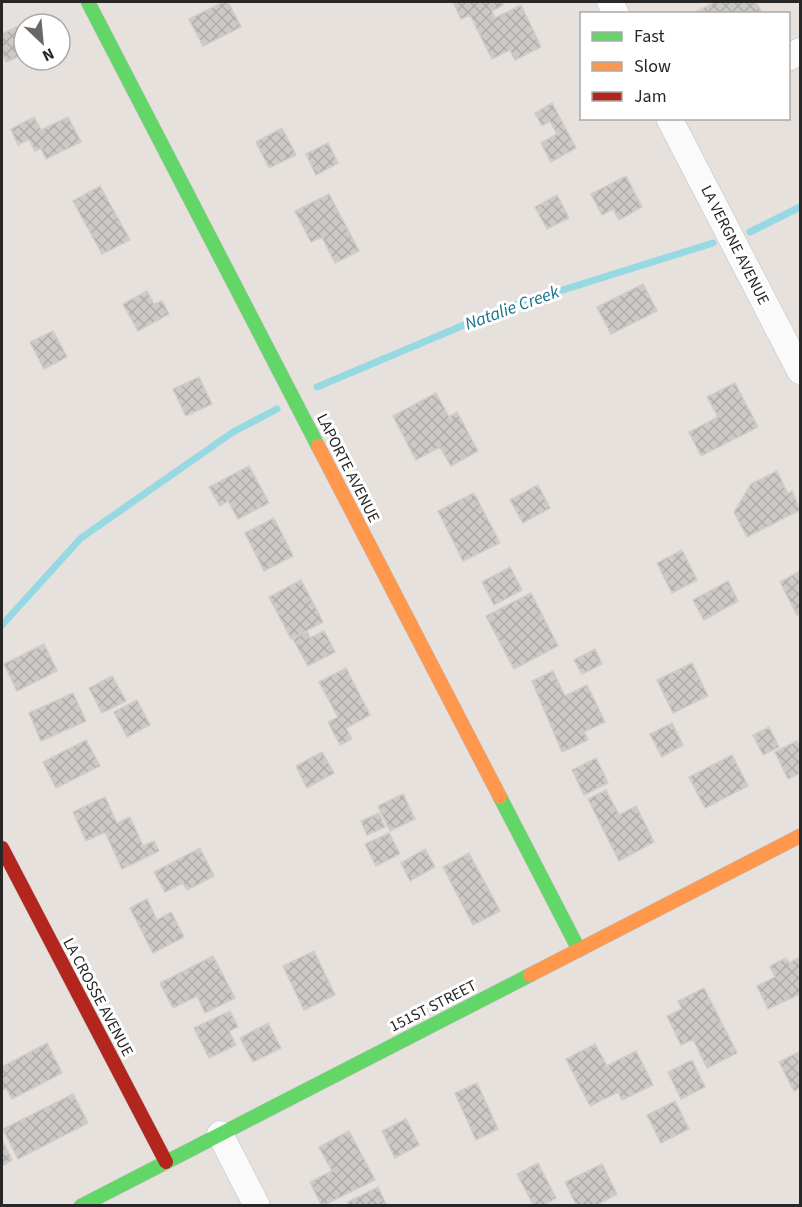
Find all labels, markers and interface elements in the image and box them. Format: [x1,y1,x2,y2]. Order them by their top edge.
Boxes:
north arrow [12,12,72,72]
legend [580,12,790,120]
text: Fast [634,24,665,49]
text: N [39,42,58,67]
text: Slow [634,54,671,79]
text: Jam [634,84,667,109]
street label: LA VERGNE AVENUE [695,181,775,309]
water label: Natalie Creek [461,279,563,337]
street label: LAPORTE AVENUE [311,410,385,526]
street label: LA CROSSE AVENUE [57,934,139,1060]
street label: 151ST STREET [386,974,481,1037]

